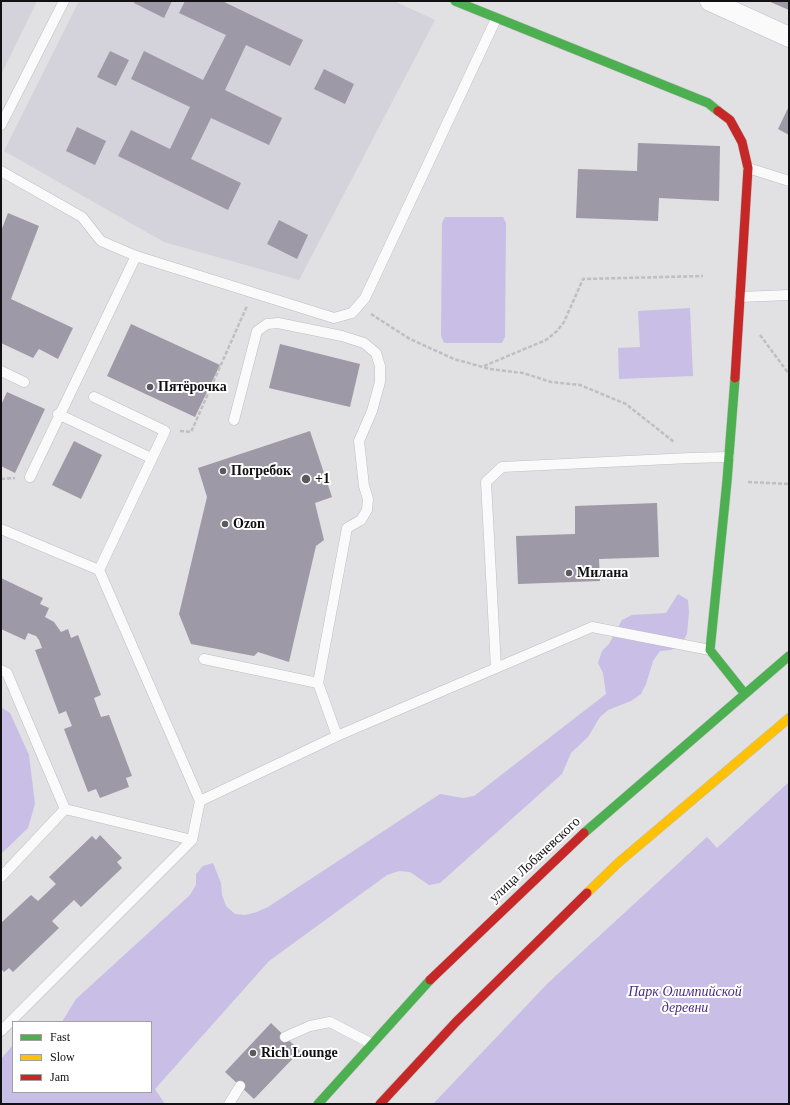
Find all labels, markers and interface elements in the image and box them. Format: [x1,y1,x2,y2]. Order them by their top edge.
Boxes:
place label: Пятёрочка [158,379,227,395]
marker: Пятёрочка [145,382,155,392]
place label: Погребок [231,463,291,479]
marker: Погребок [218,466,228,476]
place label: +1 [315,471,330,487]
marker: +1 [300,473,312,485]
place label: Ozon [233,516,265,532]
marker: Ozon [220,519,230,529]
place label: Милана [577,565,628,581]
marker: Милана [564,568,574,578]
street label: улица Лобачевского [486,813,584,907]
park label: Парк Олимпийской деревни [628,984,742,1016]
legend [12,1021,152,1093]
text: Fast [50,1030,70,1044]
place label: Rich Lounge [261,1045,338,1061]
marker: Rich Lounge [248,1048,258,1058]
text: Slow [50,1050,75,1064]
text: Jam [50,1070,69,1084]

